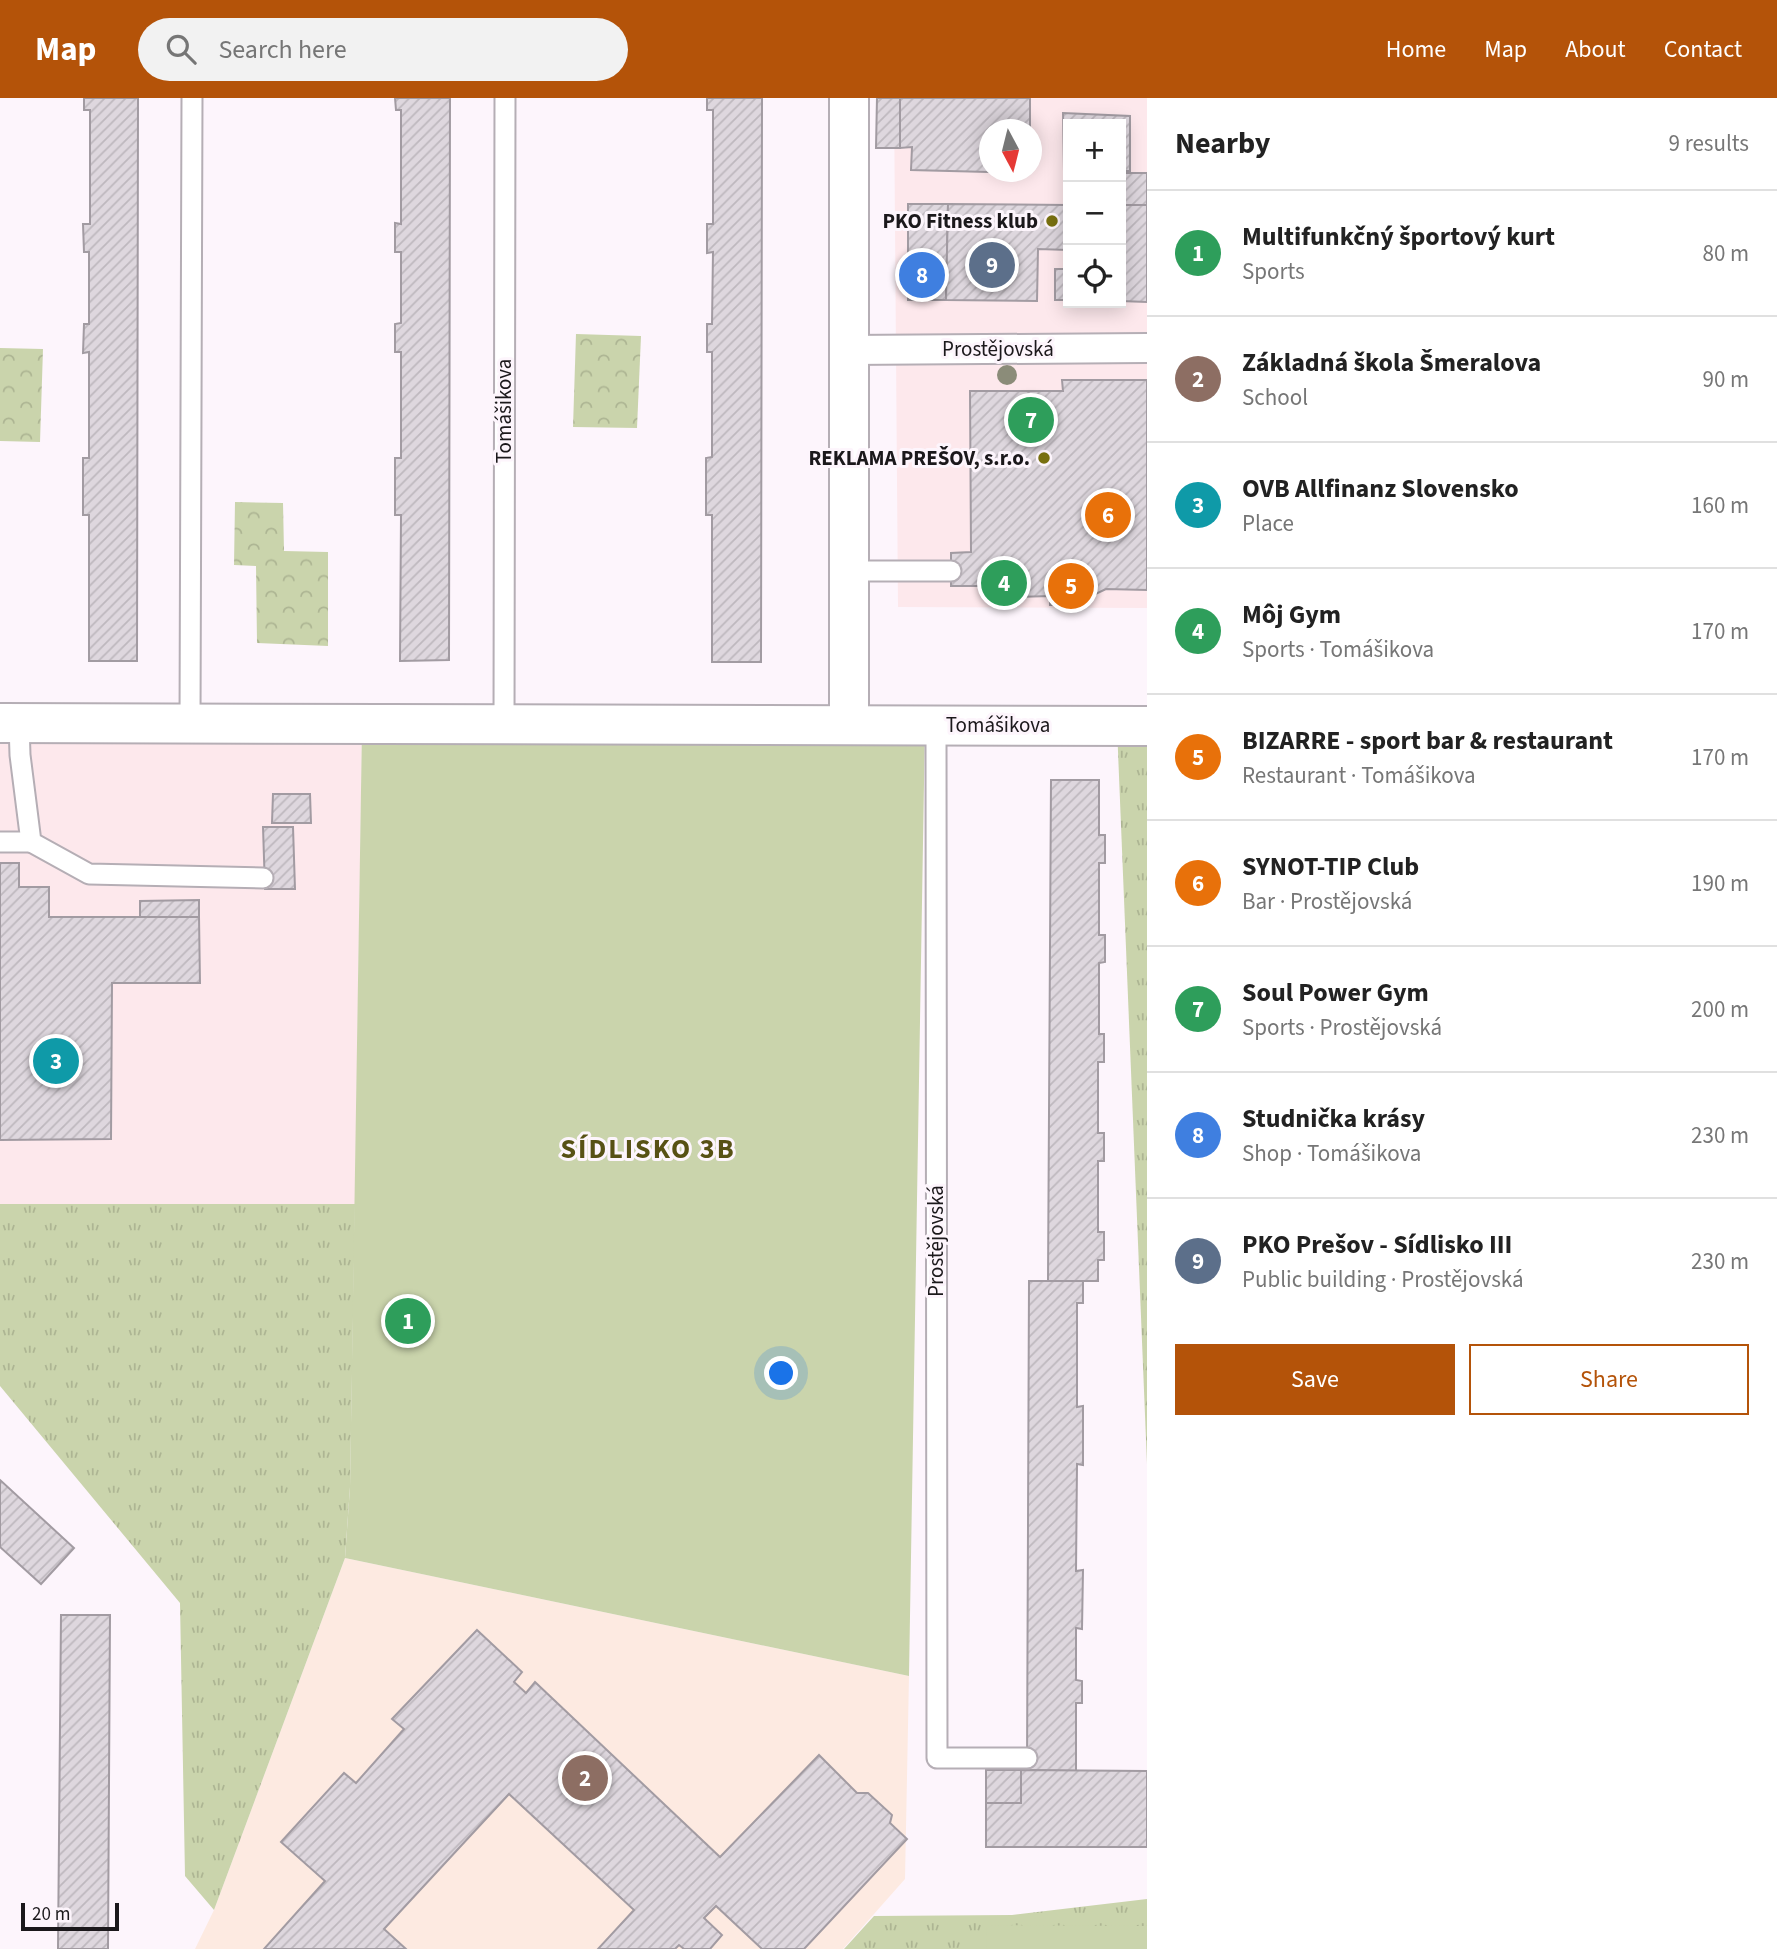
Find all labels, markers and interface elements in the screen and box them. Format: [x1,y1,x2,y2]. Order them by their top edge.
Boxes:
search box [138,18,628,81]
text: Map [35,26,96,73]
icon: search [162,30,200,68]
text: Search here [218,31,347,68]
text: Home [1386,32,1446,67]
text: Map [1484,32,1527,67]
text: About [1565,32,1626,67]
text: Contact [1664,32,1742,67]
north arrow [979,119,1042,182]
map controls [1063,119,1126,308]
button: + [1063,119,1126,182]
text: Nearby [1175,122,1270,165]
text: 9 results [1669,127,1749,160]
button: − [1063,182,1126,245]
place label: PKO Fitness klub [883,206,1038,236]
marker: PKO Fitness klub [1044,213,1060,229]
text: Multifunkčný športový kurt [1242,218,1555,255]
text: 1 [1192,237,1204,270]
text: 80 m [1702,237,1749,270]
pin: 9 [969,239,1015,291]
button: locate [1063,245,1126,308]
pin: 8 [899,249,945,301]
text: Sports [1242,255,1305,288]
street label: Prostějovská [942,334,1054,364]
text: Základná škola Šmeralova [1242,344,1541,381]
street label: Tomášikova [489,359,519,463]
text: 2 [1192,363,1204,396]
text: 90 m [1702,363,1749,396]
text: School [1242,381,1308,414]
pin: 7 [1008,394,1054,446]
place label: REKLAMA PREŠOV, s.r.o. [808,443,1030,473]
marker: REKLAMA PREŠOV, s.r.o. [1036,450,1052,466]
text: OVB Allfinanz Slovensko [1242,470,1519,507]
pin: 6 [1085,489,1131,541]
text: 3 [1192,489,1204,522]
text: 160 m [1691,489,1749,522]
text: Place [1242,507,1294,540]
pin: 4 [981,557,1027,609]
pin: 5 [1048,560,1094,612]
text: Môj Gym [1242,596,1341,633]
text: 4 [1192,615,1204,648]
text: 170 m [1691,615,1749,648]
text: Sports · Tomášikova [1242,633,1434,666]
street label: Tomášikova [946,710,1050,740]
text: BIZARRE - sport bar & restaurant [1242,722,1613,759]
text: 5 [1192,741,1204,774]
text: 170 m [1691,741,1749,774]
text: Restaurant · Tomášikova [1242,759,1476,792]
text: SYNOT-TIP Club [1242,848,1419,885]
text: 6 [1192,867,1204,900]
text: 190 m [1691,867,1749,900]
text: Bar · Prostějovská [1242,885,1412,918]
text: Soul Power Gym [1242,974,1429,1011]
text: 7 [1192,993,1204,1026]
text: 200 m [1691,993,1749,1026]
text: Sports · Prostějovská [1242,1011,1442,1044]
pin: 3 [33,1035,79,1087]
text: Studnička krásy [1242,1100,1425,1137]
text: 8 [1192,1119,1204,1152]
text: 230 m [1691,1119,1749,1152]
district label: SÍDLISKO 3B [560,1129,736,1169]
text: Shop · Tomášikova [1242,1137,1421,1170]
street label: Prostějovská [921,1185,951,1297]
text: PKO Prešov - Sídlisko III [1242,1226,1512,1263]
text: 9 [1192,1245,1204,1278]
text: 230 m [1691,1245,1749,1278]
text: Public building · Prostějovská [1242,1263,1524,1296]
pin: 1 [385,1295,431,1347]
button: Save [1175,1344,1455,1415]
button: Share [1469,1344,1749,1415]
your location [764,1356,798,1390]
pin: 2 [562,1752,608,1804]
scale bar [21,1900,119,1932]
text: 20 m [32,1901,70,1928]

